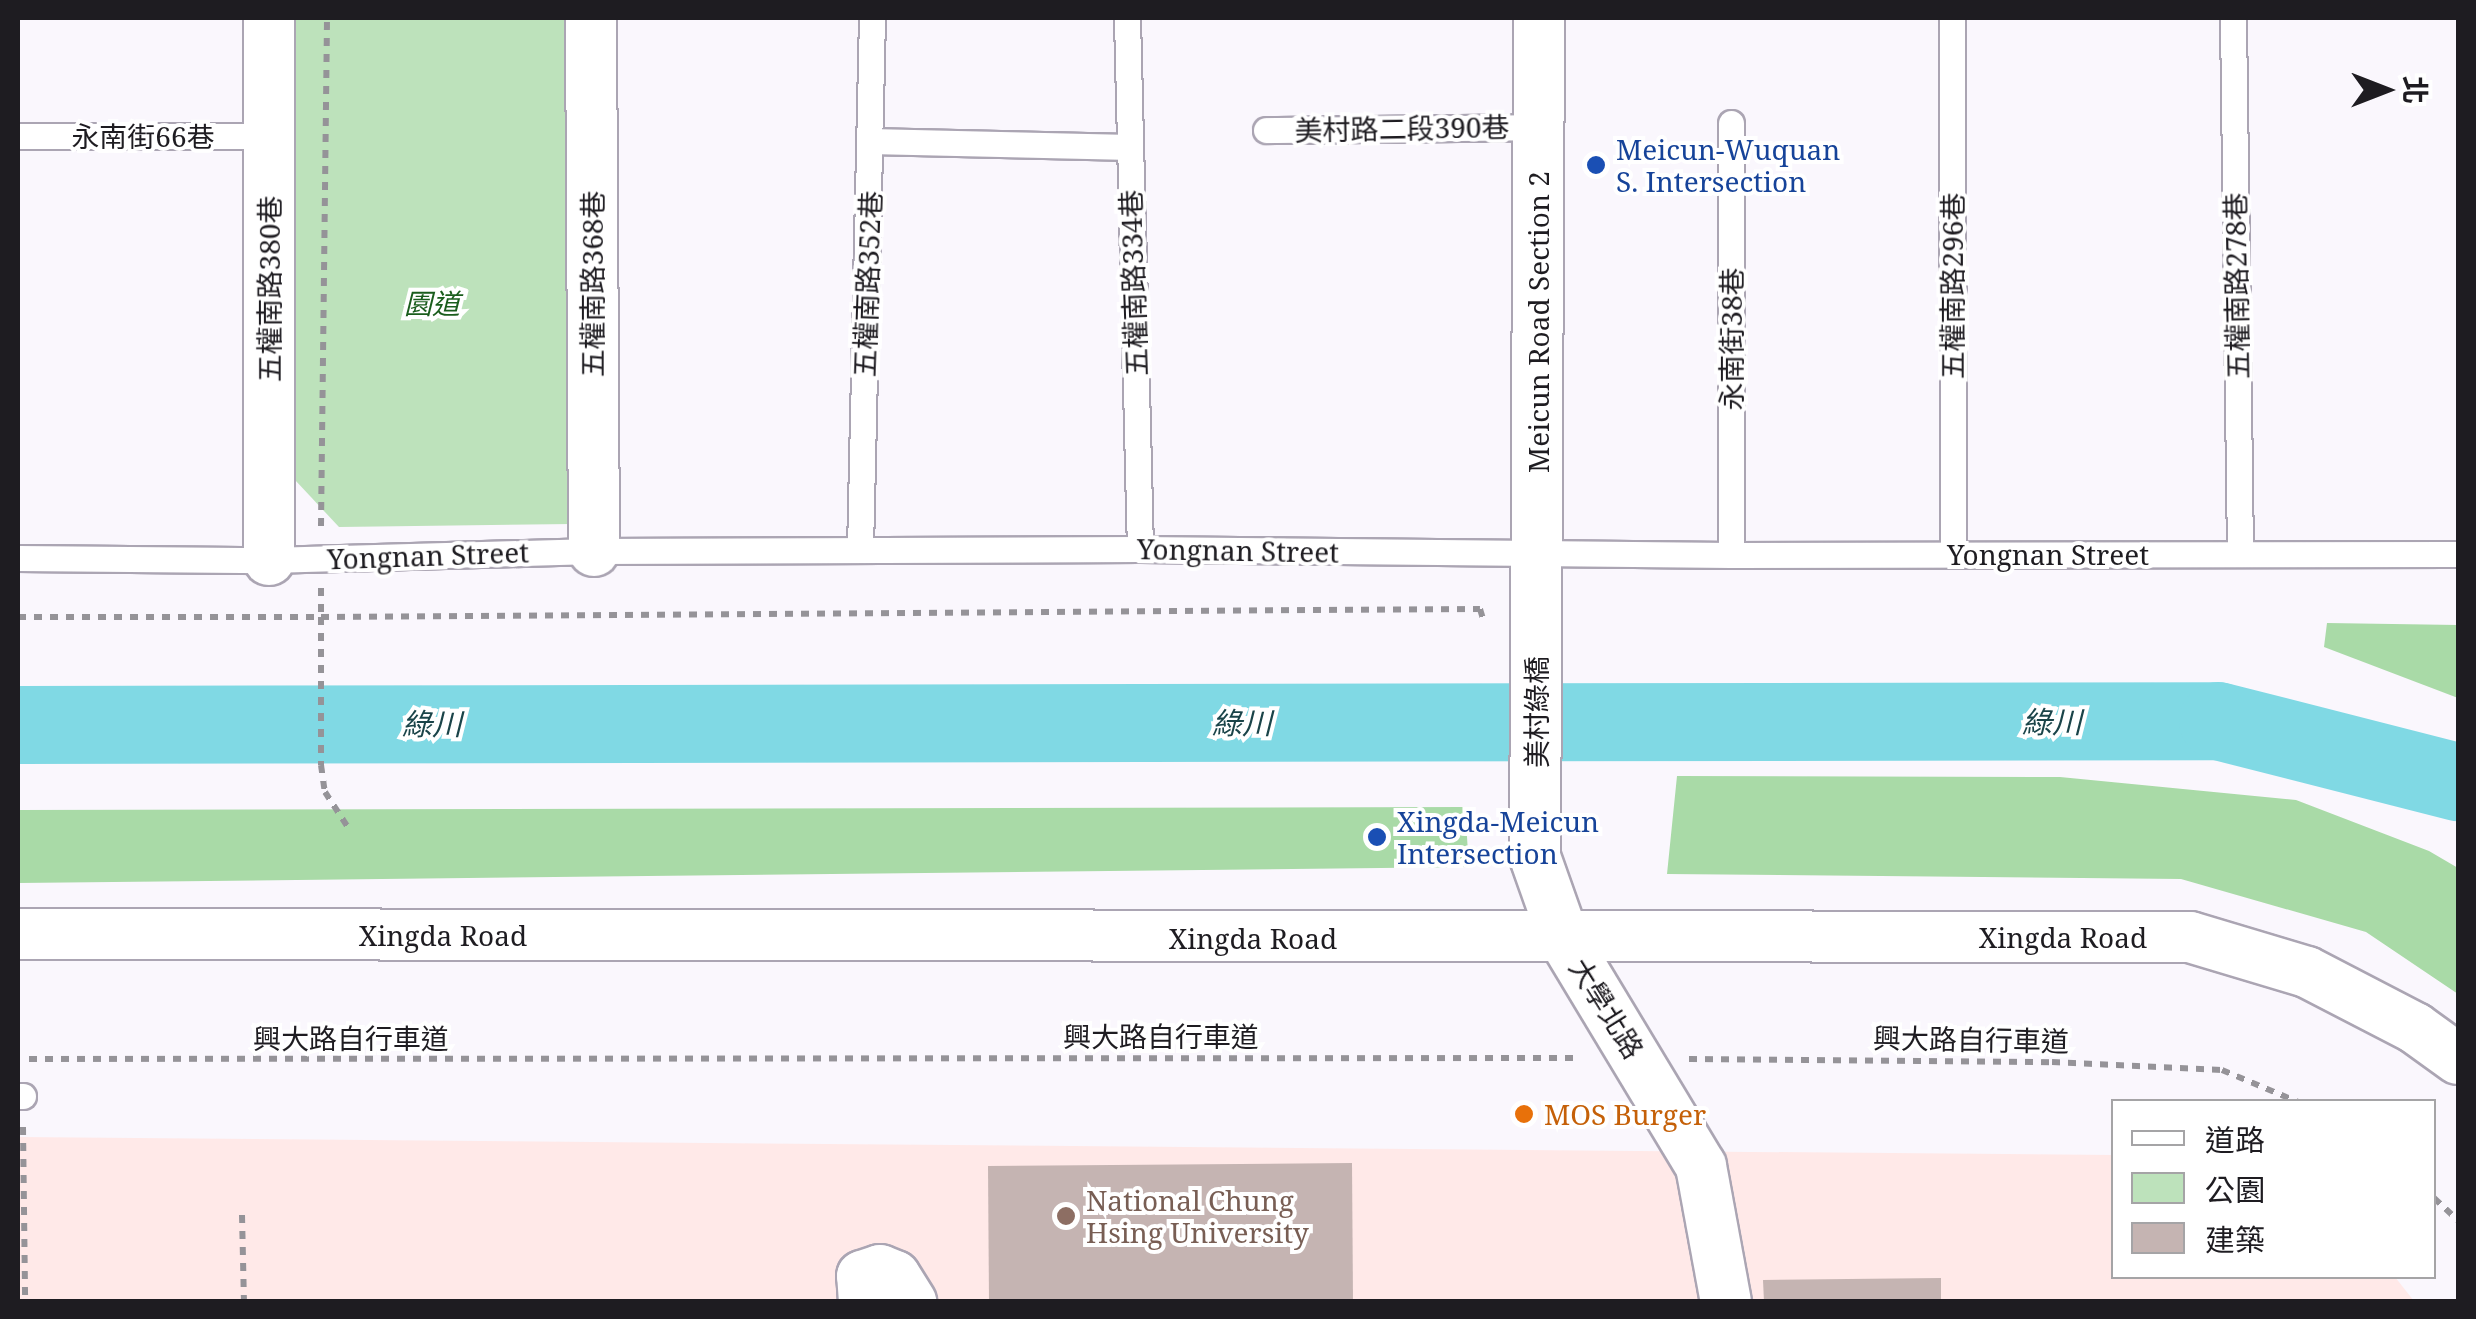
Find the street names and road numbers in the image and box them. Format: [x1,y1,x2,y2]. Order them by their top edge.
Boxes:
street label: 美村路二段390巷 [1294,109,1510,147]
street label: 永南街66巷 [71,119,215,153]
street label: Meicun Road Section 2 [1521,171,1555,473]
street label: 五權南路334巷 [1113,189,1153,377]
street label: 五權南路352巷 [847,190,887,378]
street label: 五權南路368巷 [575,191,609,377]
street label: 五權南路278巷 [2218,192,2254,380]
street label: 五權南路296巷 [1935,193,1969,379]
street label: 五權南路380巷 [252,196,286,382]
street label: 永南街38巷 [1714,267,1748,411]
street label: Yongnan Street [1137,531,1339,569]
street label: Yongnan Street [326,535,530,575]
street label: Yongnan Street [1947,537,2149,571]
street label: 美村綠橋 [1519,656,1553,768]
street label: Xingda Road [359,918,527,952]
street label: Xingda Road [1979,920,2147,954]
street label: Xingda Road [1169,921,1337,955]
street label: 大學北路 [1563,952,1651,1064]
street label: 興大路自行車道 [1063,1019,1259,1053]
street label: 興大路自行車道 [1873,1020,2069,1058]
street label: 興大路自行車道 [253,1021,449,1055]

